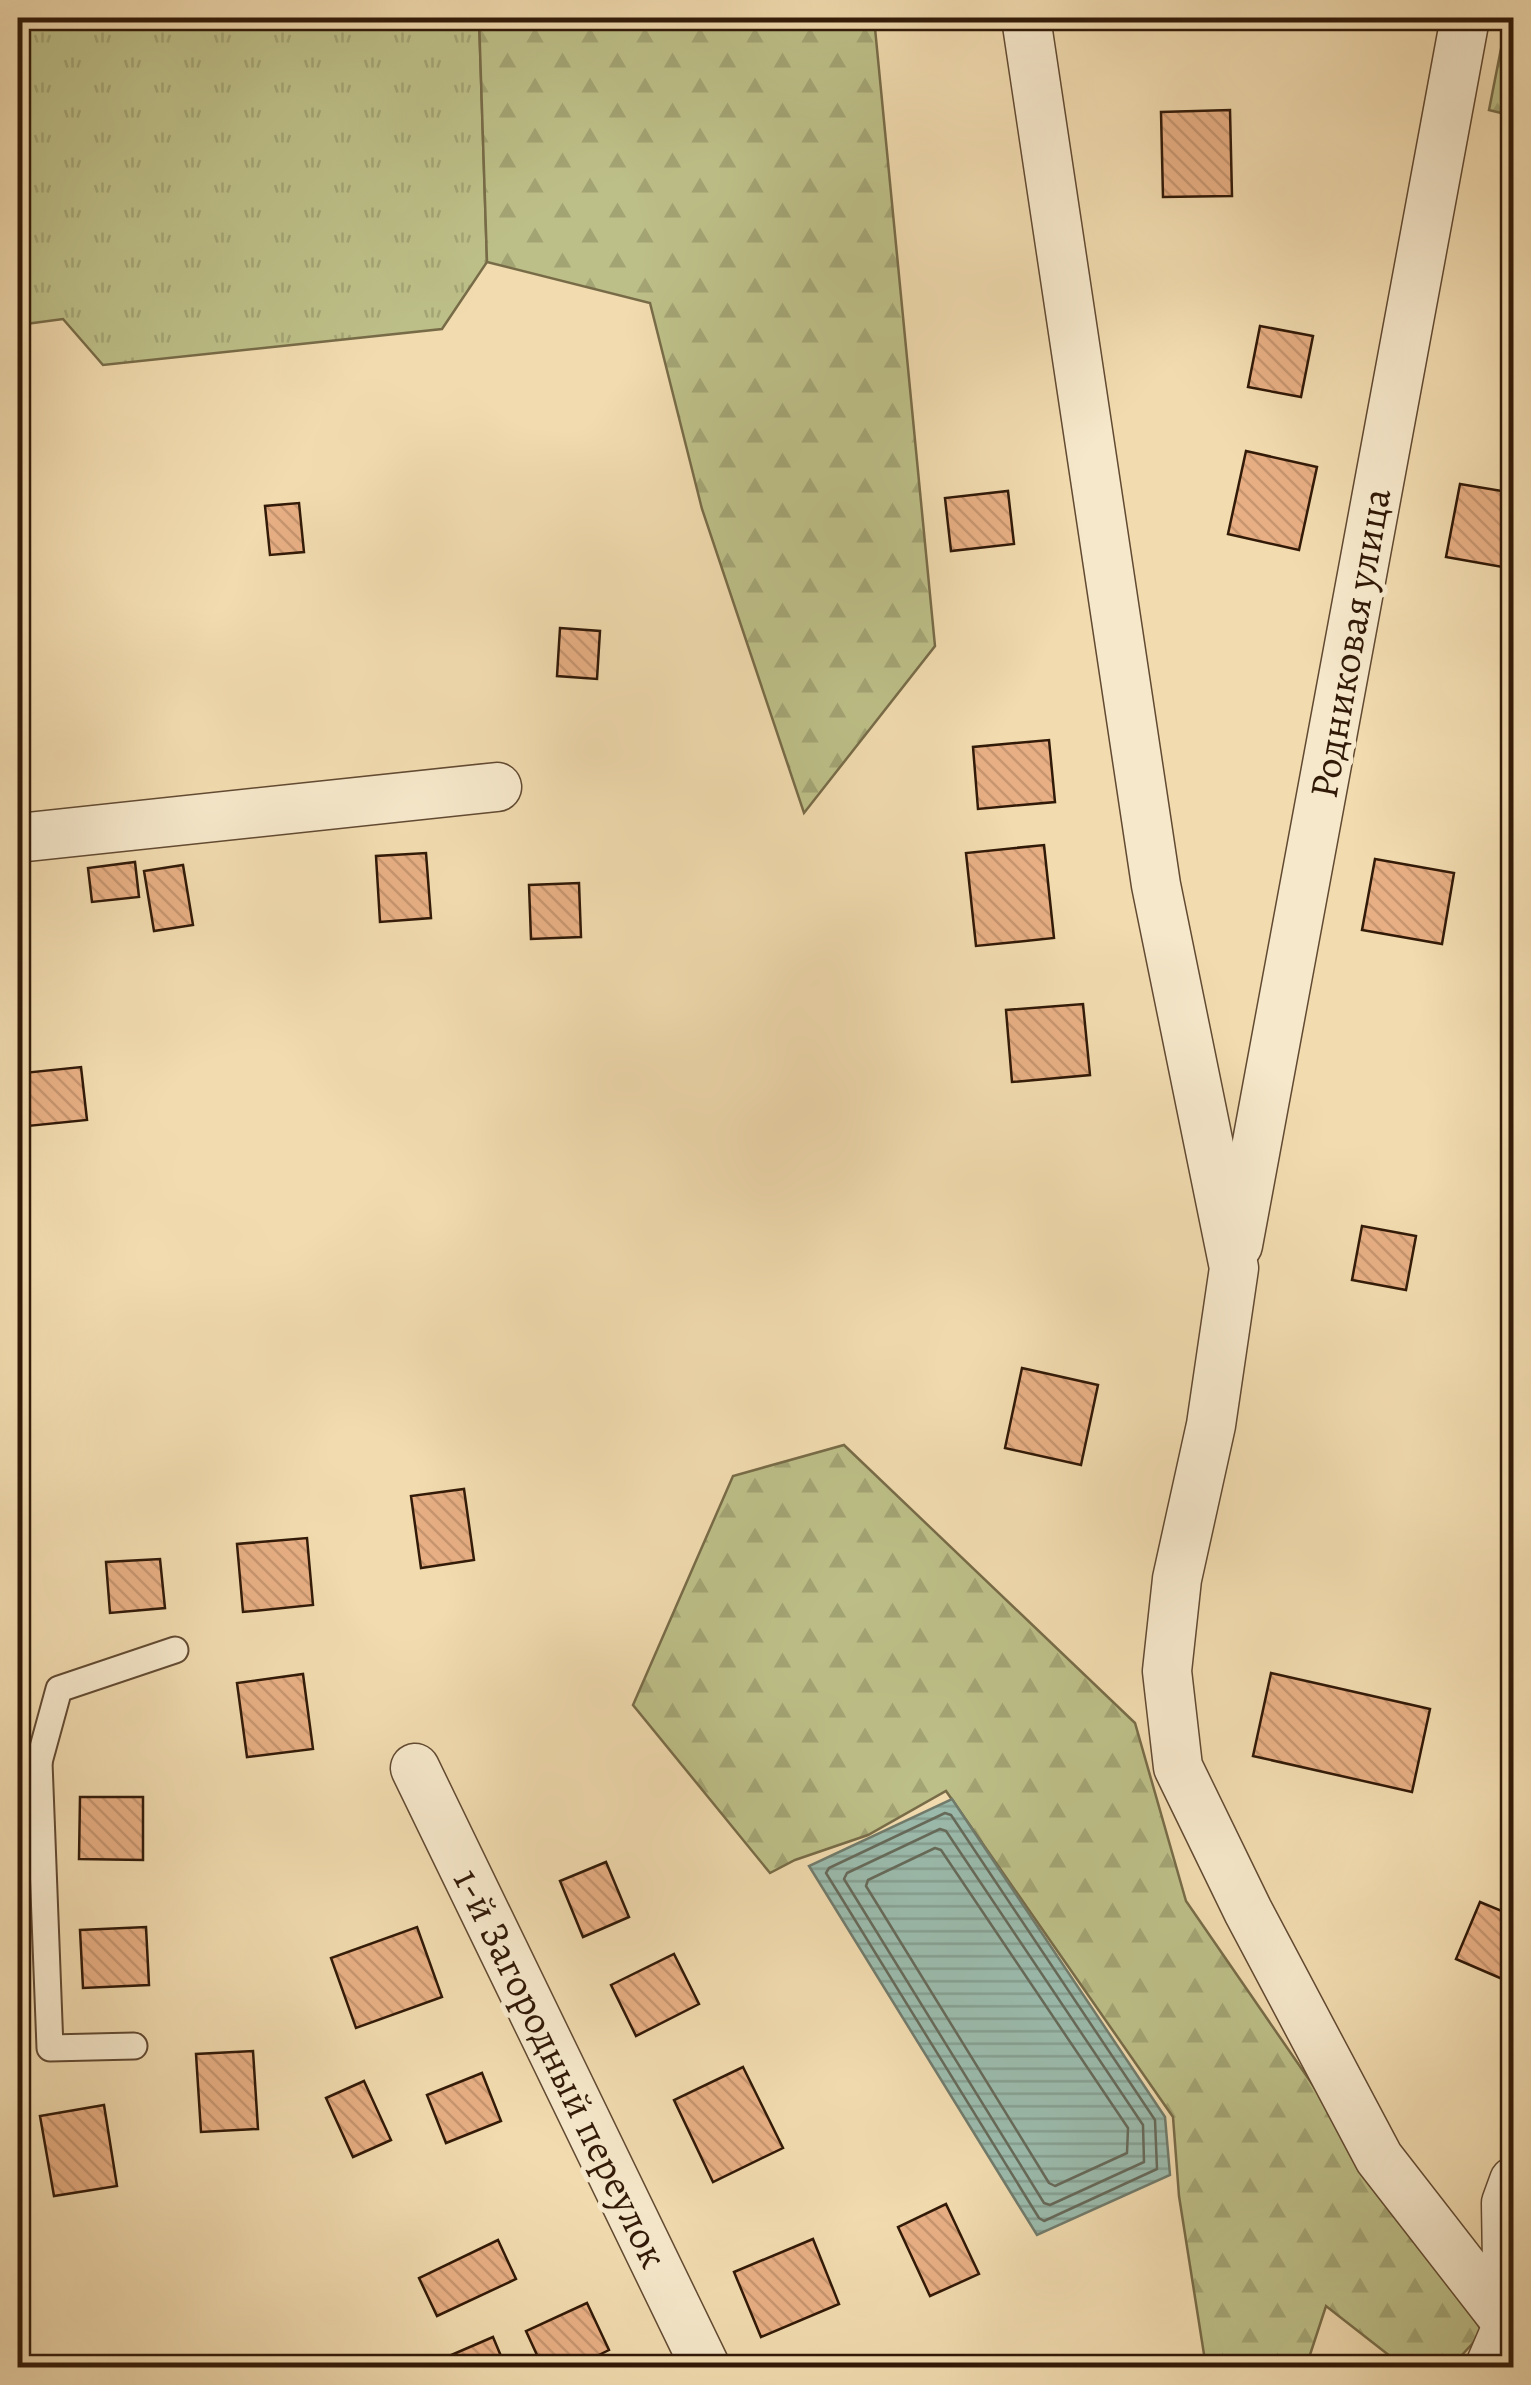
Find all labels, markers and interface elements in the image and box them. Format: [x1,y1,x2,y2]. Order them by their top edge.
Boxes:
street label: Родниковая улица [1296,483,1404,802]
street label: 1-й Загородный переулок [440,1859,682,2277]

